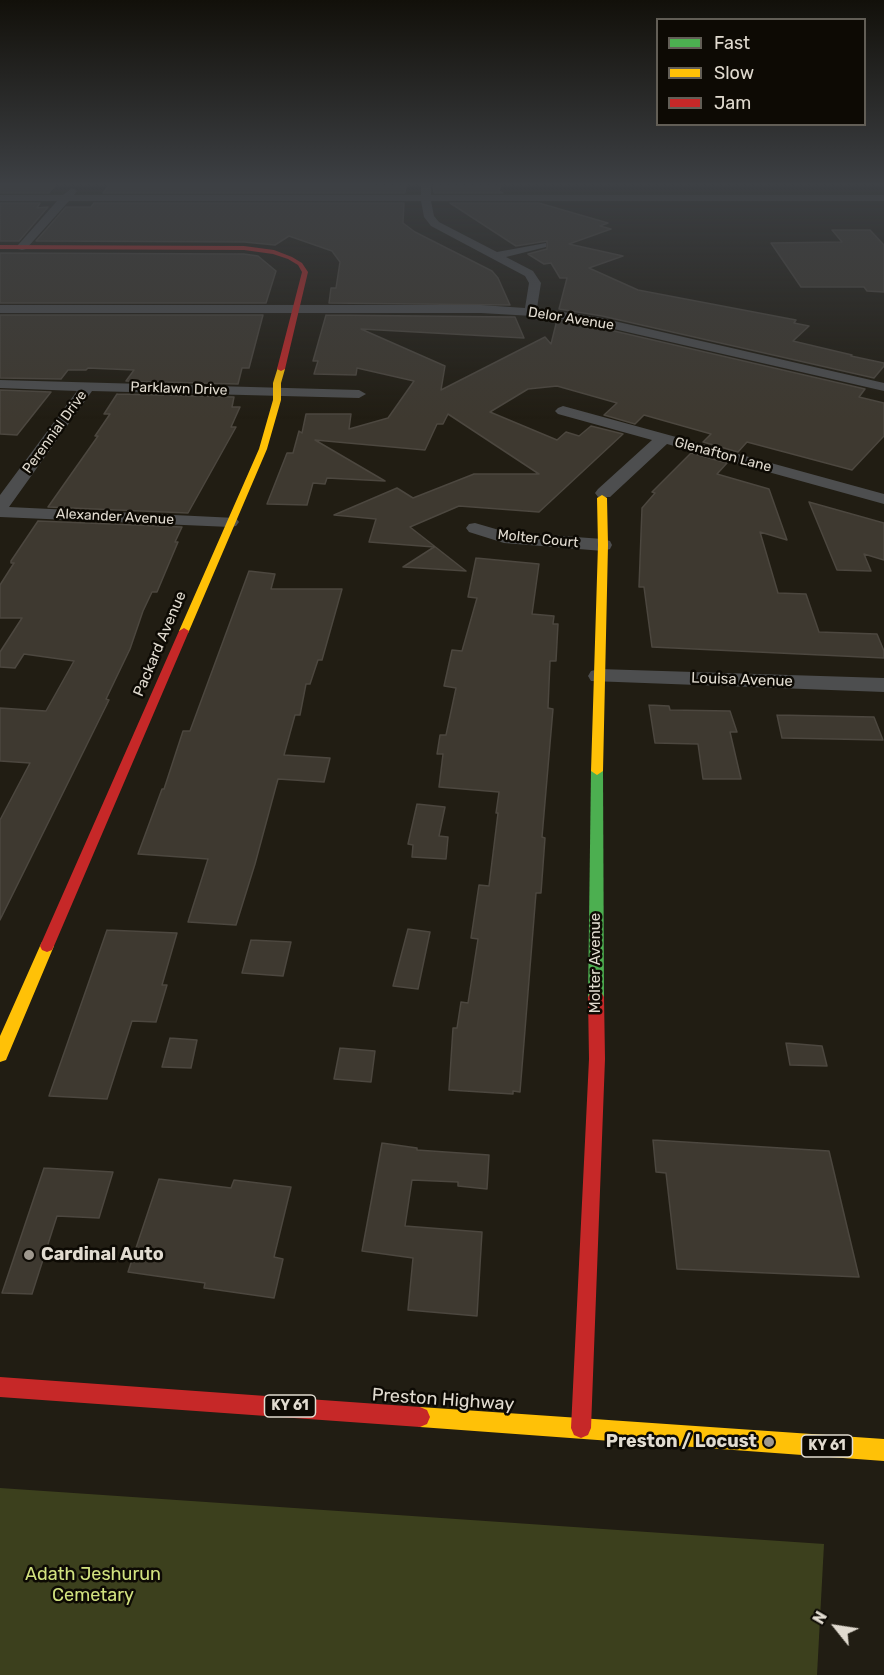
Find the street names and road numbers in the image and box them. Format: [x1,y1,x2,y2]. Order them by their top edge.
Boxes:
street label: Delor Avenue [527,304,615,334]
street label: Parklawn Drive [130,379,228,399]
street label: Perennial Drive [19,387,91,477]
street label: Glenafton Lane [673,434,773,476]
street label: Alexander Avenue [56,506,174,528]
street label: Molter Court [497,526,579,552]
street label: Packard Avenue [130,589,190,699]
street label: Louisa Avenue [691,669,793,691]
street label: Molter Avenue [587,913,605,1013]
street label: Preston Highway [371,1384,515,1416]
road number: KY 61 [264,1395,316,1417]
road number: KY 61 [802,1435,852,1457]

